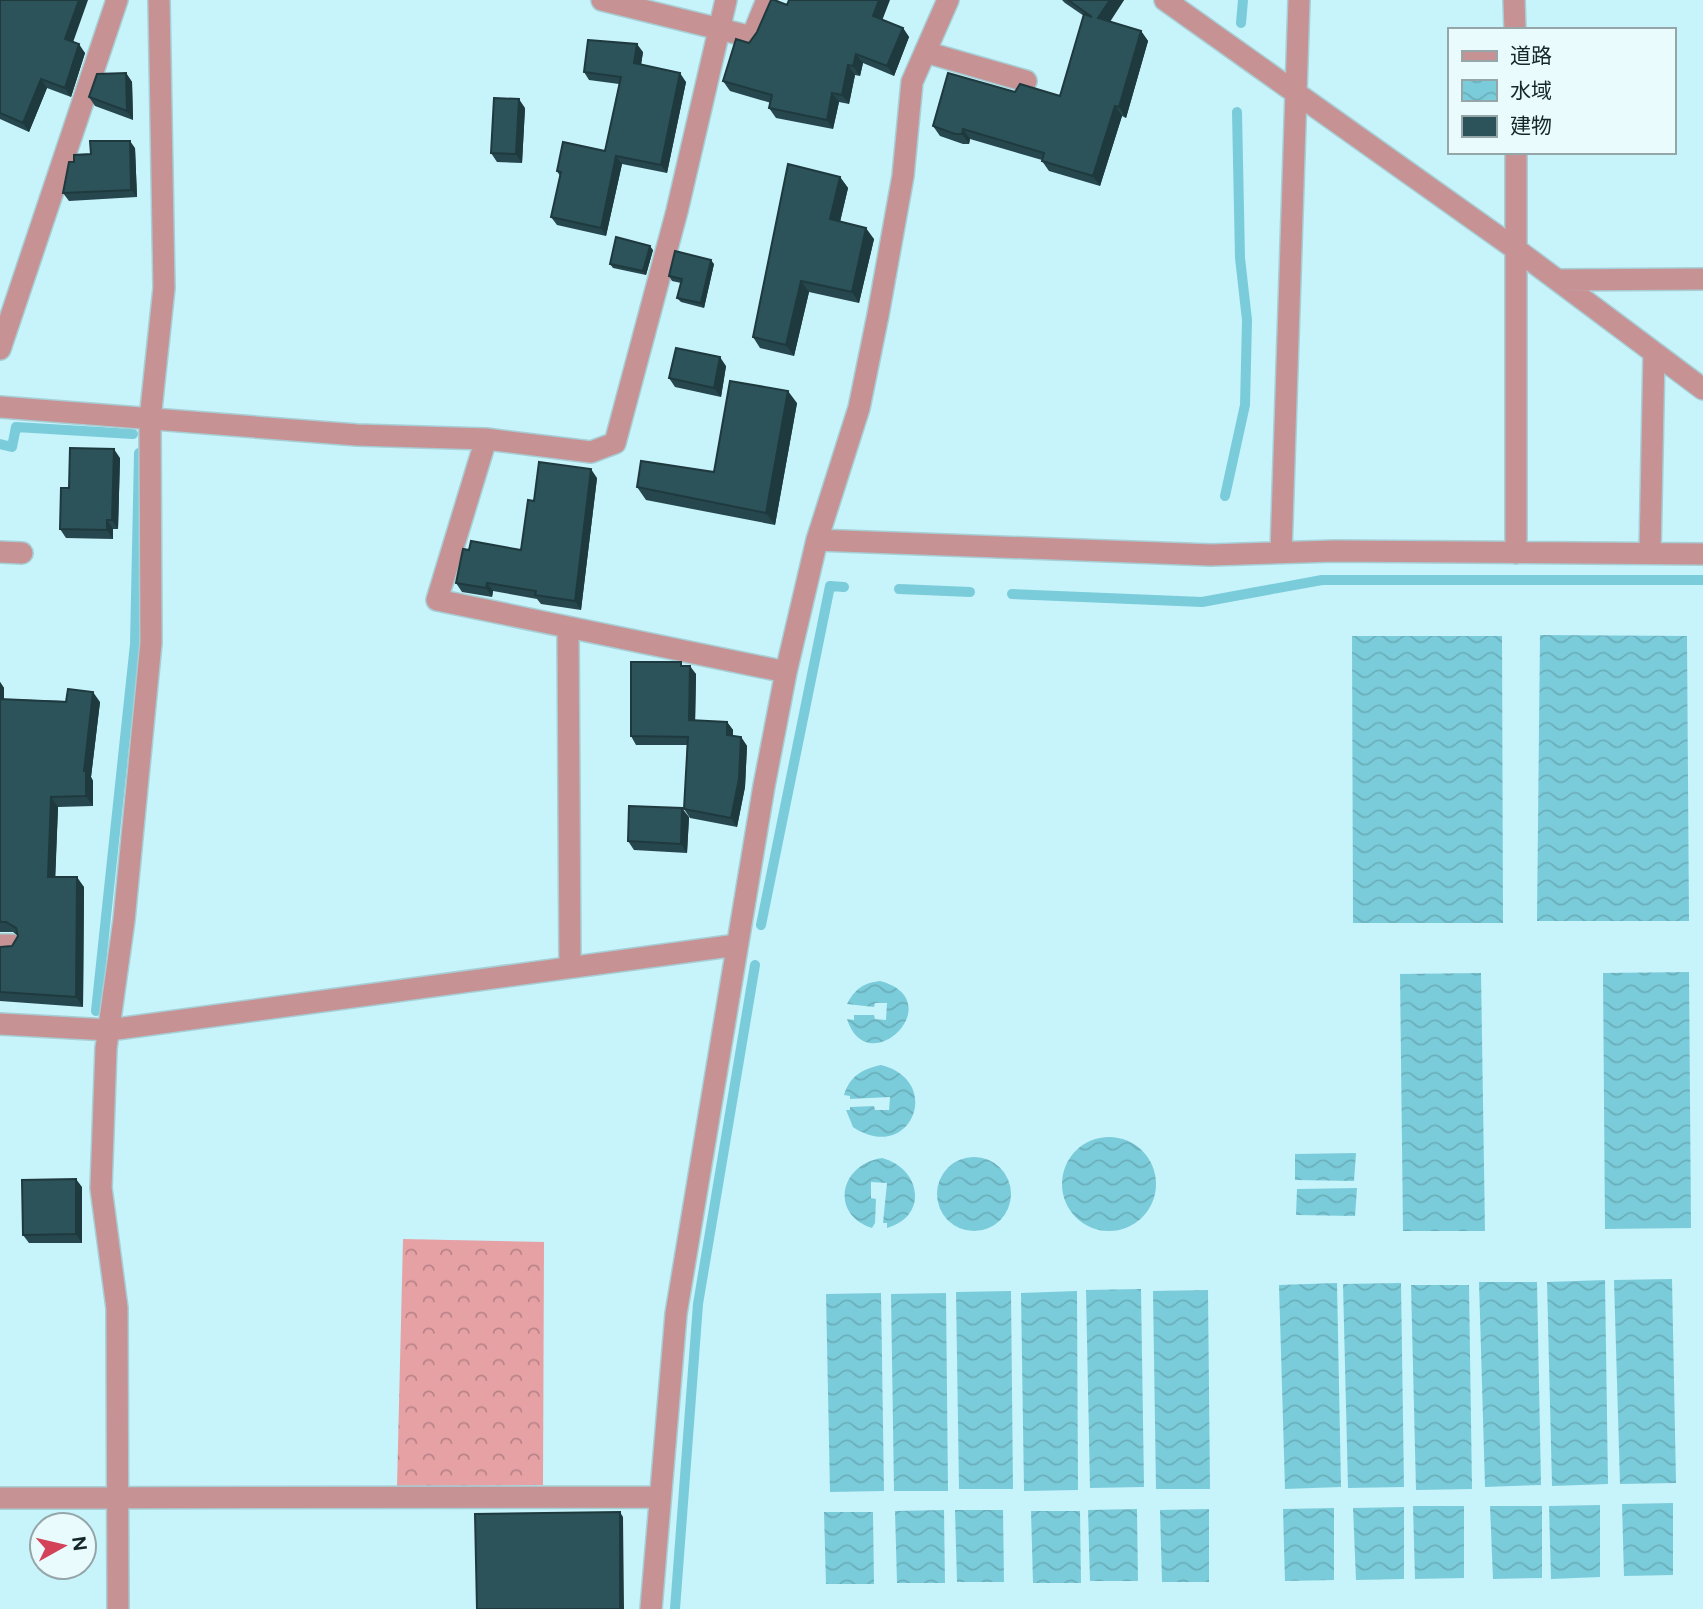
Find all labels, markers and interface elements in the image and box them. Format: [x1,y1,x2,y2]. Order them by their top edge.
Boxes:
legend [1448,28,1675,154]
text: 道路 [1510,43,1552,68]
text: 水域 [1510,78,1552,103]
text: 建物 [1510,113,1552,138]
north arrow [28,1511,98,1581]
text: N [67,1535,92,1553]

